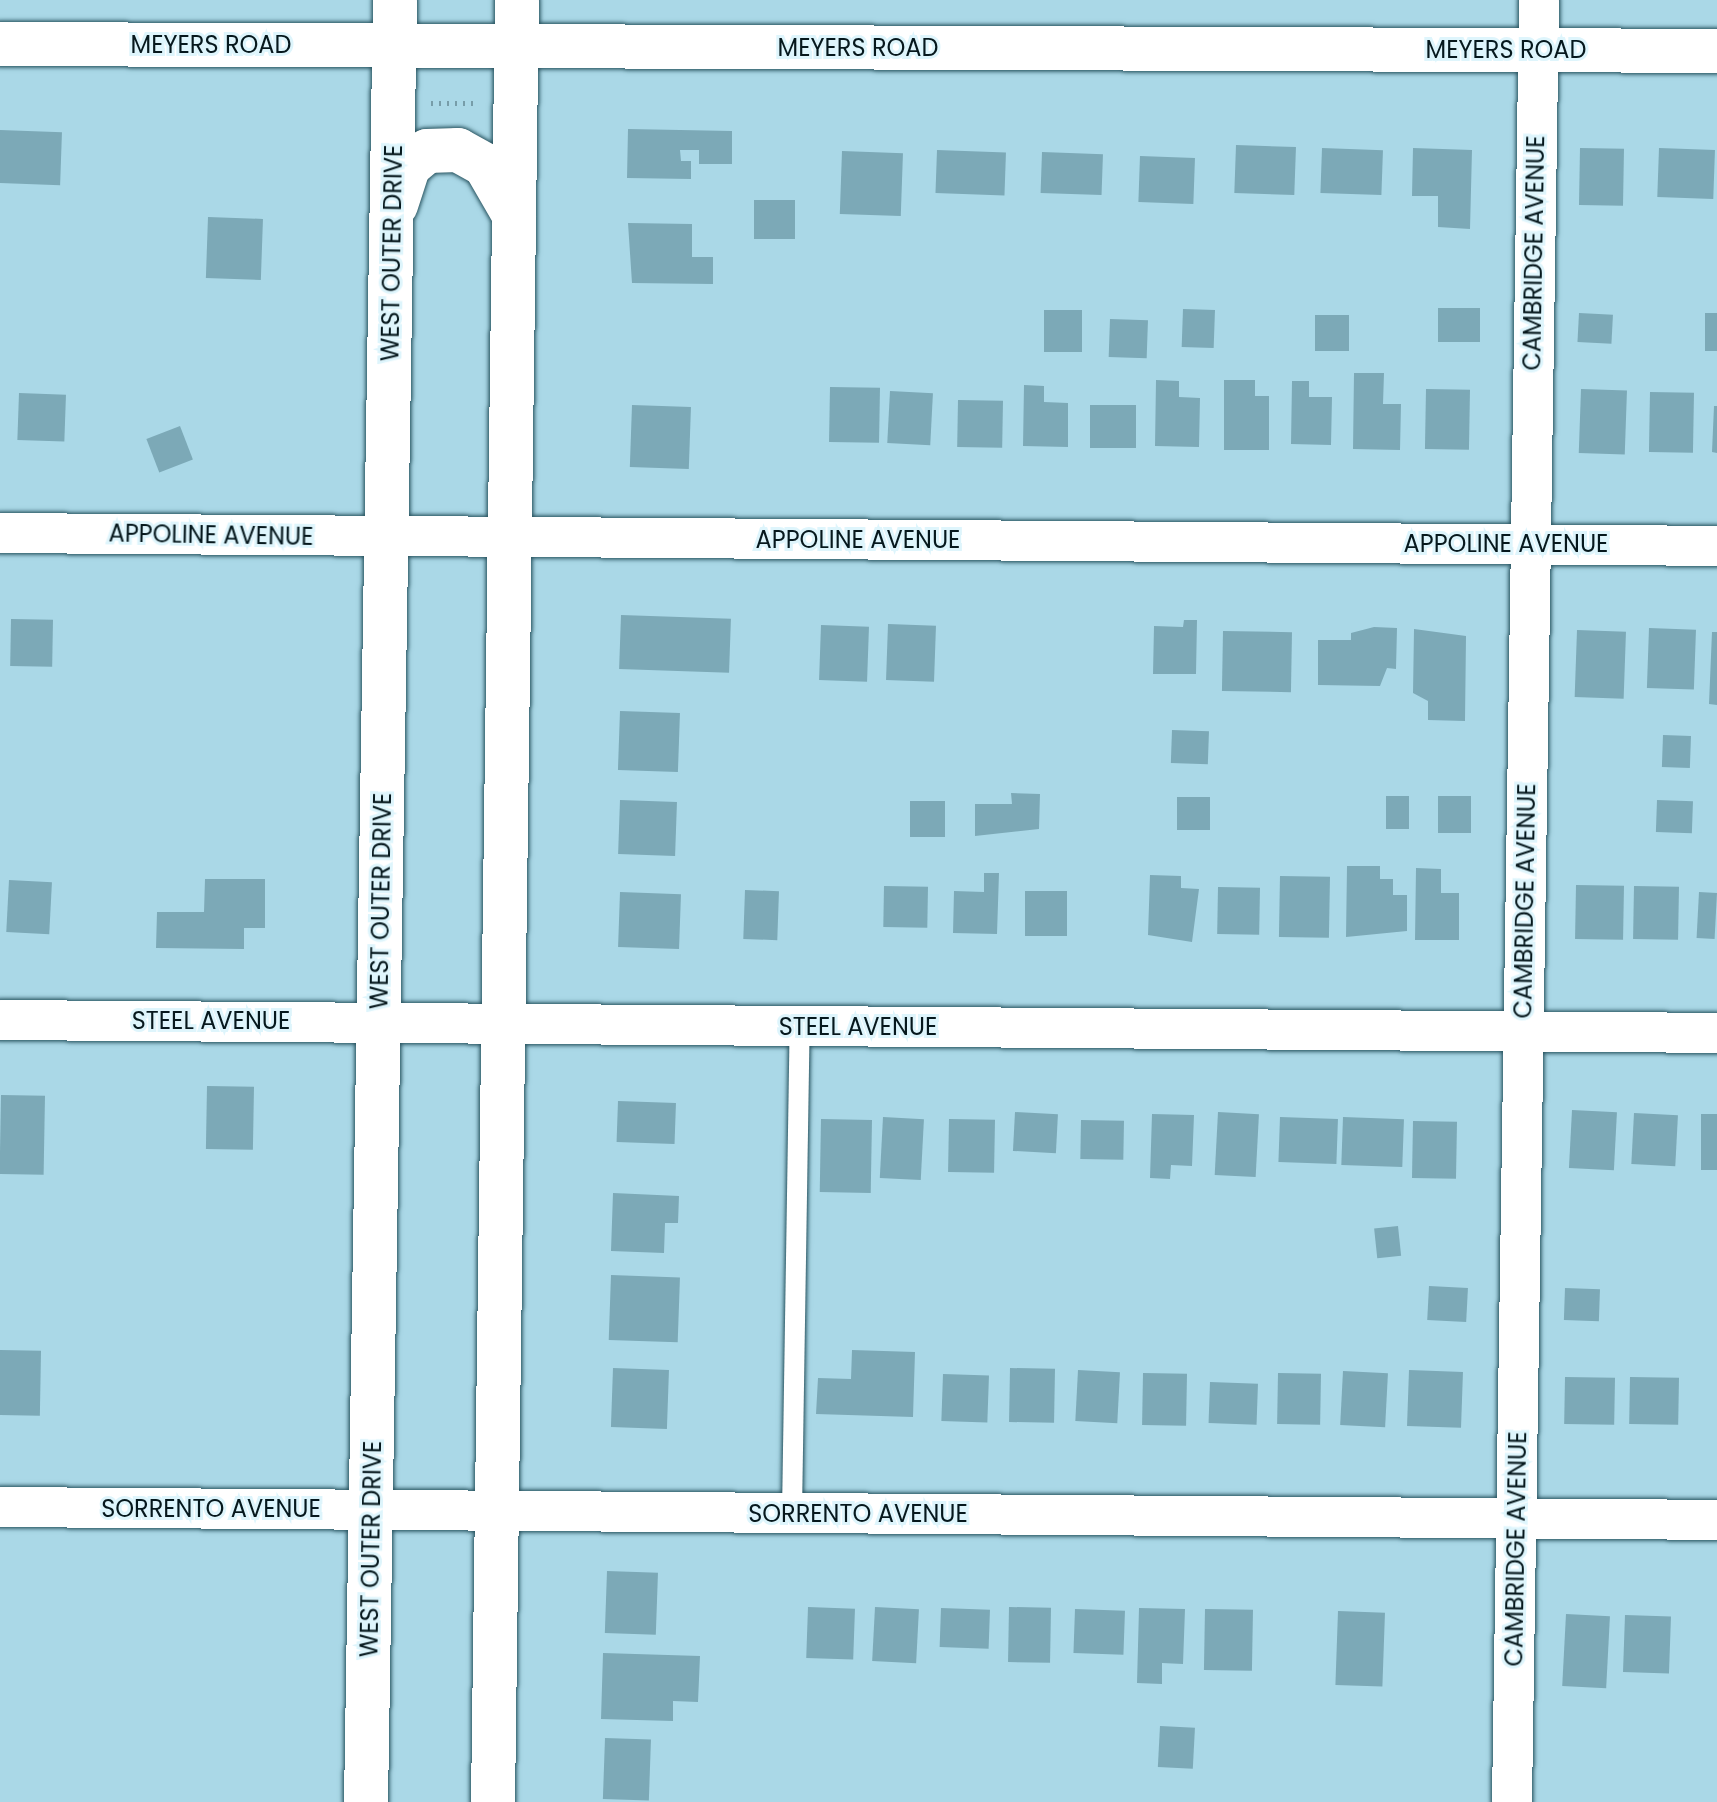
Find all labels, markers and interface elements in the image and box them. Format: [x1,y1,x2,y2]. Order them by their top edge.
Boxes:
street label: MEYERS ROAD [131,31,291,59]
street label: MEYERS ROAD [778,34,938,62]
street label: MEYERS ROAD [1426,36,1586,64]
street label: CAMBRIDGE AVENUE [1518,135,1550,371]
street label: WEST OUTER DRIVE [376,144,408,362]
street label: APPOLINE AVENUE [108,519,314,551]
street label: APPOLINE AVENUE [756,526,960,554]
street label: APPOLINE AVENUE [1404,530,1608,558]
street label: CAMBRIDGE AVENUE [1509,783,1541,1019]
street label: WEST OUTER DRIVE [365,792,397,1010]
street label: STEEL AVENUE [132,1007,290,1035]
street label: STEEL AVENUE [779,1013,937,1041]
street label: CAMBRIDGE AVENUE [1500,1431,1532,1667]
street label: WEST OUTER DRIVE [355,1440,387,1658]
street label: SORRENTO AVENUE [101,1495,321,1523]
street label: SORRENTO AVENUE [748,1500,968,1528]

